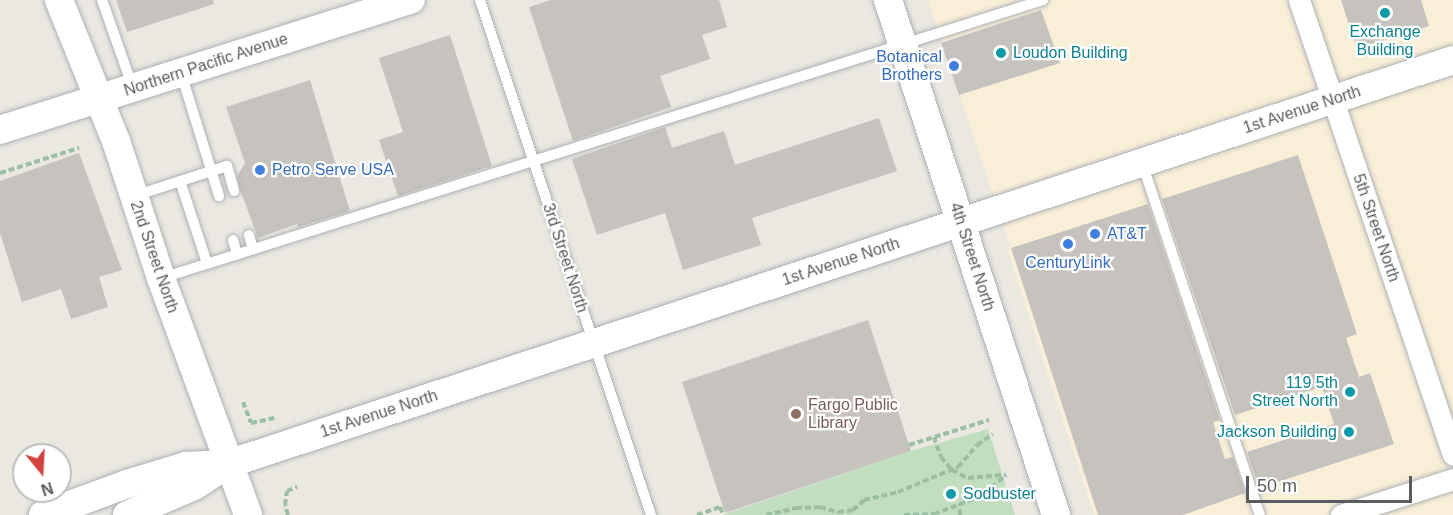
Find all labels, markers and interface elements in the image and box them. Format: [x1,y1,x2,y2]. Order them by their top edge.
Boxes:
marker: Exchange Building [1378,6,1392,20]
place label: Exchange Building [1349,22,1421,60]
street label: Northern Pacific Avenue [121,29,291,101]
place label: Loudon Building [1013,43,1128,63]
marker: Loudon Building [994,46,1008,60]
place label: Botanical Brothers [876,47,942,85]
marker: Botanical Brothers [947,59,961,73]
street label: 1st Avenue North [1240,82,1364,138]
place label: Petro Serve USA [272,160,394,180]
marker: Petro Serve USA [253,163,267,177]
street label: 5th Street North [1349,171,1403,285]
street label: 2nd Street North [126,198,182,316]
street label: 4th Street North [945,200,999,314]
street label: 3rd Street North [538,201,592,315]
place label: AT&T [1107,224,1147,244]
marker: AT&T [1088,227,1102,241]
street label: 1st Avenue North [779,234,903,290]
marker: CenturyLink [1061,237,1075,251]
place label: CenturyLink [1025,253,1111,273]
place label: 119 5th Street North [1252,373,1338,411]
marker: 119 5th Street North [1343,385,1357,399]
street label: 1st Avenue North [317,386,441,442]
place label: Fargo Public Library [808,395,898,433]
marker: Fargo Public Library [789,407,803,421]
place label: Jackson Building [1217,422,1337,442]
marker: Jackson Building [1342,425,1356,439]
north arrow [12,443,72,503]
scale bar [1249,464,1416,502]
text: 50 m [1257,476,1297,496]
text: N [39,479,55,499]
place label: Sodbuster [963,484,1036,504]
marker: Sodbuster [944,487,958,501]

